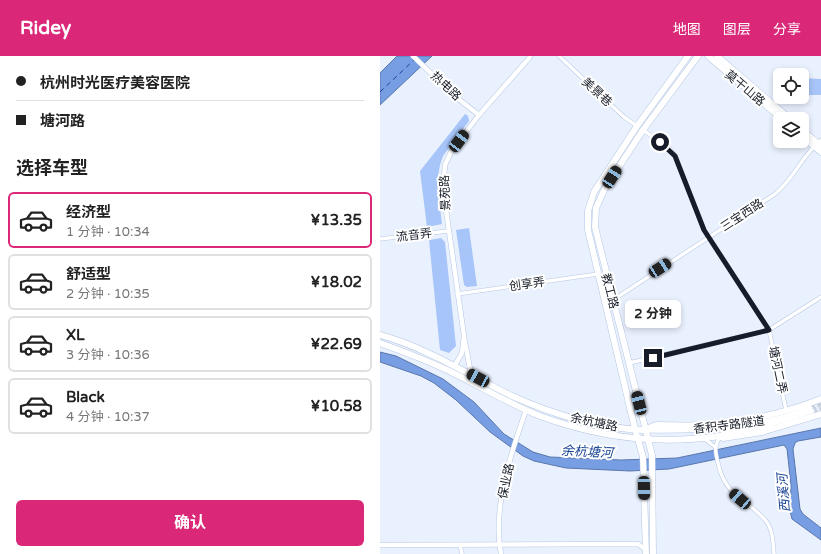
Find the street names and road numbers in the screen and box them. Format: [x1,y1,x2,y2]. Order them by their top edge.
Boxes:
street label: 莫干山路 [722,67,768,109]
street label: 热电路 [428,69,464,103]
street label: 美景巷 [579,75,615,109]
street label: 景苑路 [437,175,453,211]
street label: 三宝西路 [718,196,766,234]
street label: 流音弄 [395,226,433,244]
street label: 教工路 [599,272,621,310]
street label: 创享弄 [508,275,546,293]
street label: 塘河二弄 [766,345,790,395]
street label: 余杭塘路 [569,410,619,434]
street label: 香积寺路隧道 [692,414,766,436]
street label: 保业路 [495,462,517,500]

